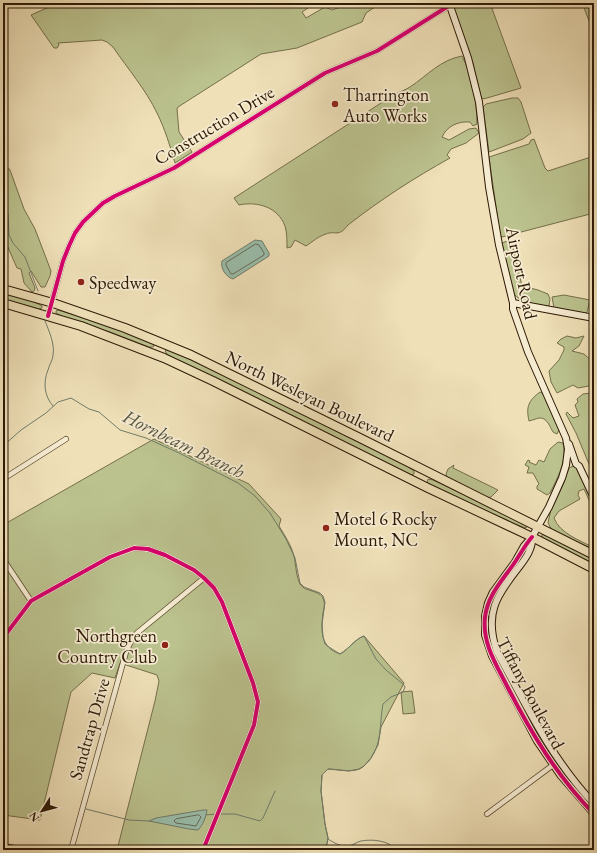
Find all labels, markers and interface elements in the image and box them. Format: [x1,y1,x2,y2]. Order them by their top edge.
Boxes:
street label: Construction Drive [150,80,278,170]
place label: Tharrington Auto Works [342,83,430,127]
marker: Tharrington Auto Works [330,99,340,109]
street label: Airport Road [501,224,543,322]
place label: Speedway [89,271,157,294]
marker: Speedway [76,277,86,287]
street label: North Wesleyan Boulevard [222,345,399,447]
water label: Hornbeam Branch [118,403,249,484]
place label: Motel 6 Rocky Mount, NC [334,507,437,551]
marker: Motel 6 Rocky Mount, NC [321,523,331,533]
place label: Northgreen Country Club [57,624,157,668]
street label: Tiffany Boulevard [492,633,571,754]
marker: Northgreen Country Club [160,640,170,650]
street label: Sandtrap Drive [64,676,114,782]
north arrow [22,791,62,831]
text: N [26,809,42,825]

